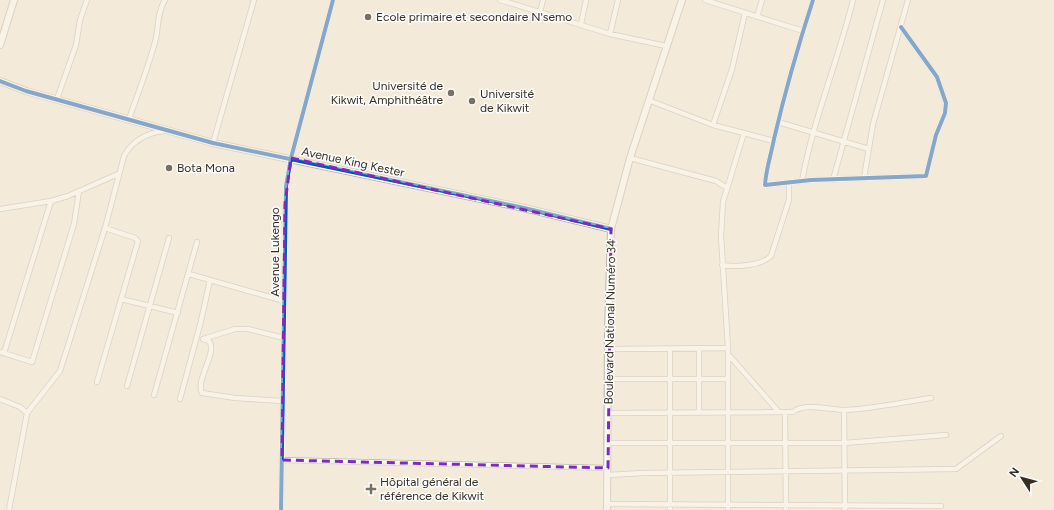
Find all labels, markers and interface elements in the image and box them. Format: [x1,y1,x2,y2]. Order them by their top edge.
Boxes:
place label: Ecole primaire et secondaire N'semo [376,10,572,24]
marker: Ecole primaire et secondaire N'semo [363,12,373,22]
place label: Université de Kikwit, Amphithéâtre [331,79,443,107]
place label: Université de Kikwit [480,87,535,115]
marker: Université de Kikwit, Amphithéâtre [446,88,456,98]
marker: Université de Kikwit [467,96,477,106]
street label: Avenue King Kester [300,144,406,180]
place label: Bota Mona [177,161,235,175]
marker: Bota Mona [164,163,174,173]
street label: Avenue Lukengo [268,207,282,297]
street label: Boulevard National Numéro 34 [602,239,618,405]
north arrow [1002,458,1042,498]
text: N [1007,465,1022,480]
place label: Hôpital général de référence de Kikwit [380,475,485,503]
marker: Hôpital général de référence de Kikwit [365,483,377,495]

